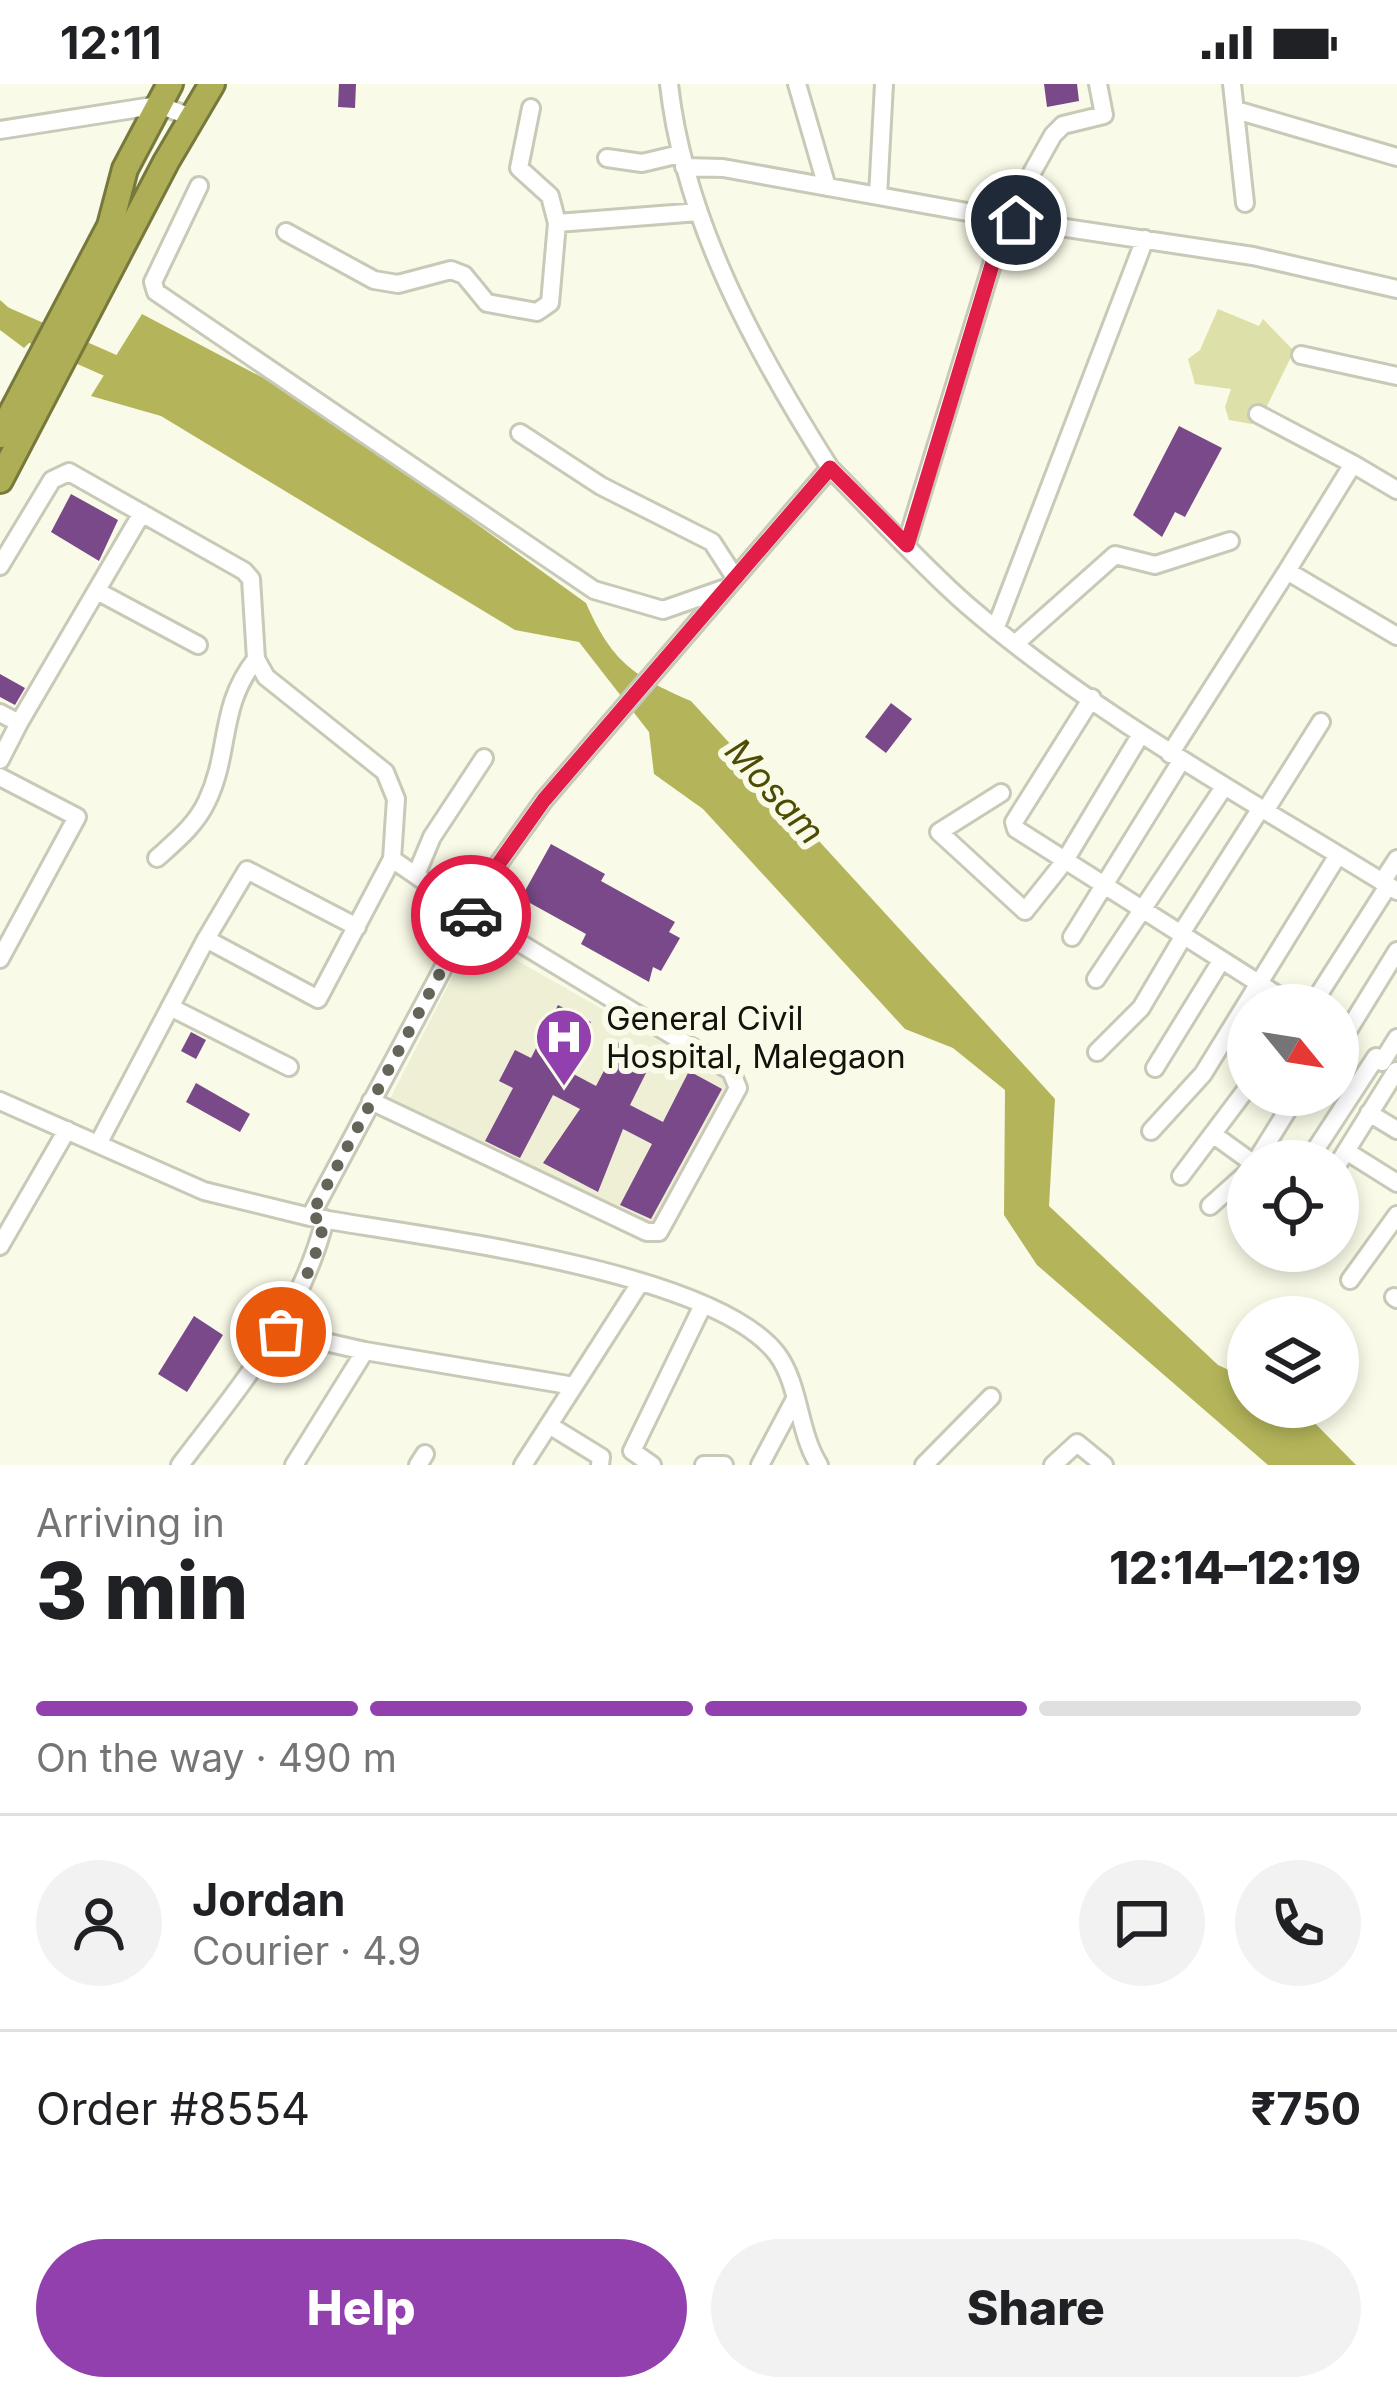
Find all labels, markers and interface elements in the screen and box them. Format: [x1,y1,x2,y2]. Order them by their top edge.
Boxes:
text: 12:11 [60,15,162,70]
pin [965,169,1067,271]
icon: home [983,187,1049,253]
water label: Mosam [716,729,834,853]
courier [411,855,531,975]
icon: car [438,882,504,948]
north arrow [1227,984,1359,1116]
map controls [1227,984,1359,1428]
place label: General Civil Hospital, Malegaon [606,998,906,1076]
hospital icon: General Civil Hospital, Malegaon [533,1006,595,1088]
button: locate [1227,1140,1359,1272]
pin [230,1281,332,1383]
button: layers [1227,1296,1359,1428]
icon: bag [248,1299,314,1365]
text: Arriving in [36,1499,225,1546]
text: 12:14–12:19 [1109,1540,1361,1595]
text: 3 min [36,1543,248,1638]
text: On the way · 490 m [36,1734,397,1781]
button: person [36,1860,162,1986]
button: chat [1079,1860,1205,1986]
button: phone [1235,1860,1361,1986]
text: Jordan [192,1872,346,1927]
text: Courier · 4.9 [192,1927,421,1974]
text: Order #8554 [36,2081,310,2136]
text: ₹750 [1250,2081,1361,2136]
button: Help [36,2239,687,2377]
button: Share [711,2239,1361,2377]

